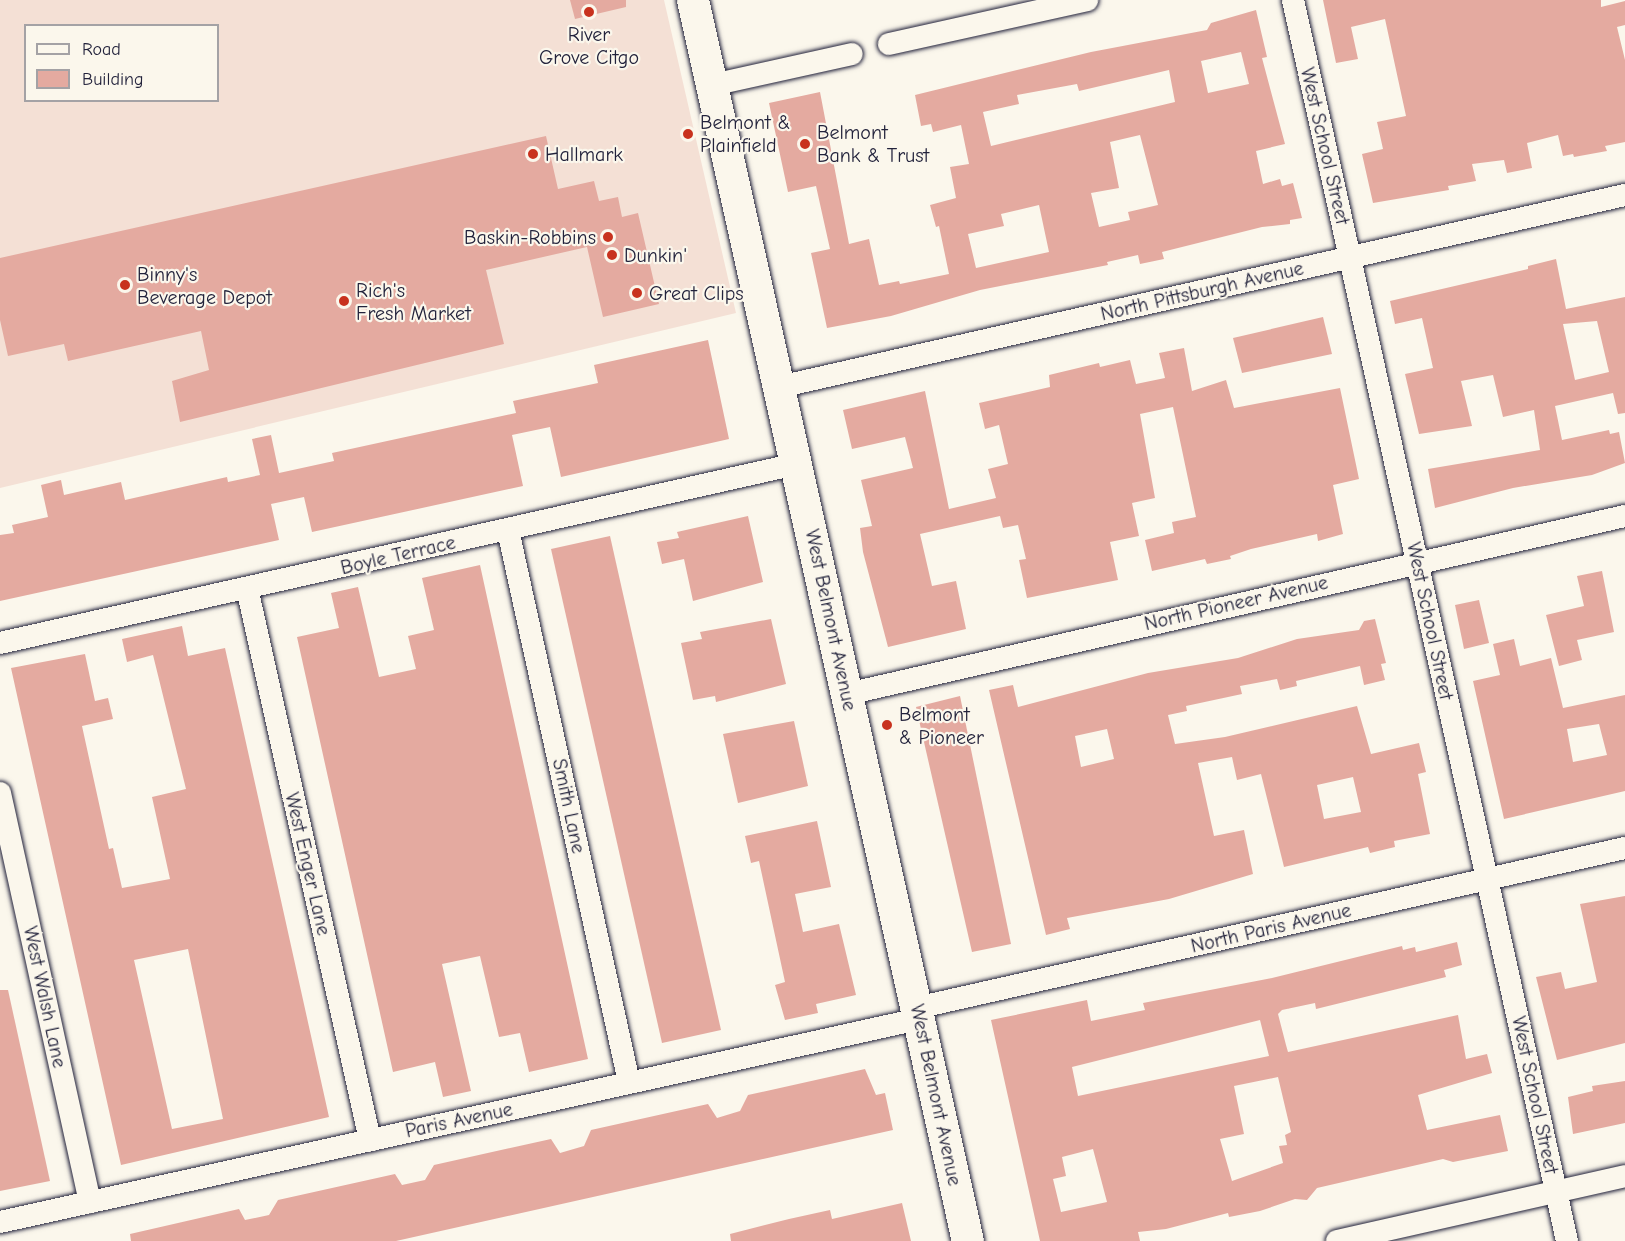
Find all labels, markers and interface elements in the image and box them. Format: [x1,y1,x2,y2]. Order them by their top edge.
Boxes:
marker: River Grove Citgo [582,5,596,19]
place label: River Grove Citgo [539,22,639,69]
legend [24,24,219,102]
text: Road [82,39,121,60]
street label: West School Street [1295,65,1355,227]
text: Building [82,69,144,90]
place label: Belmont & Plainfield [700,110,790,157]
place label: Belmont Bank & Trust [817,120,929,167]
marker: Belmont & Plainfield [681,127,695,141]
marker: Belmont Bank & Trust [798,137,812,151]
place label: Hallmark [545,142,623,166]
marker: Hallmark [526,147,540,161]
place label: Baskin-Robbins [464,225,596,249]
marker: Baskin-Robbins [601,230,615,244]
place label: Dunkin' [624,243,687,267]
marker: Dunkin' [605,248,619,262]
street label: North Pittsburgh Avenue [1098,256,1306,326]
place label: Binny's Beverage Depot [137,262,272,309]
marker: Binny's Beverage Depot [118,278,132,292]
place label: Rich's Fresh Market [356,278,471,325]
place label: Great Clips [649,281,744,305]
marker: Great Clips [630,286,644,300]
marker: Rich's Fresh Market [337,294,351,308]
street label: West Belmont Avenue [800,527,862,713]
street label: Boyle Terrace [338,530,458,580]
street label: West School Street [1402,540,1458,702]
street label: North Pioneer Avenue [1142,570,1330,636]
place label: Belmont & Pioneer [899,702,984,749]
marker: Belmont & Pioneer [880,718,894,732]
street label: Smith Lane [547,756,591,856]
street label: West Enger Lane [280,790,336,938]
street label: North Paris Avenue [1188,898,1354,958]
street label: West Walsh Lane [18,924,72,1070]
street label: West Belmont Avenue [905,1002,967,1188]
street label: West School Street [1507,1014,1563,1176]
street label: Paris Avenue [403,1097,515,1143]

